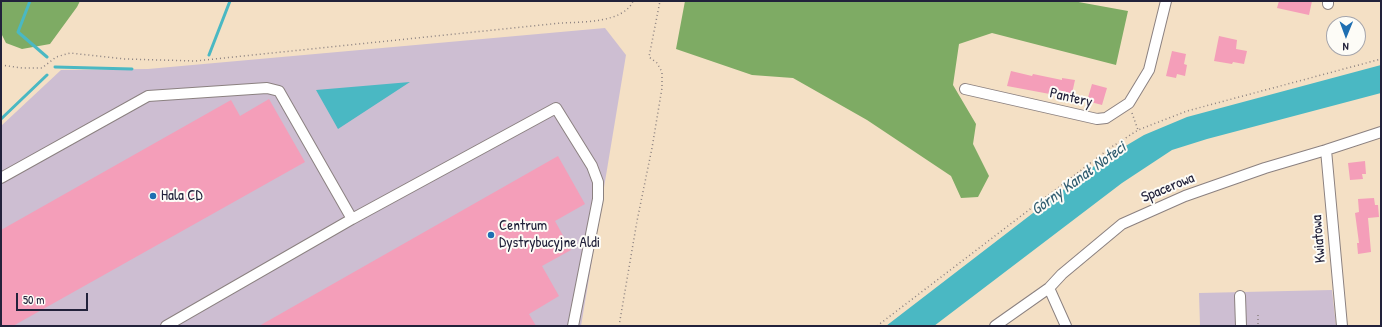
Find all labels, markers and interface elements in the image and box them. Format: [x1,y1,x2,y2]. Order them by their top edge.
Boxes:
north arrow [1326,16,1366,56]
text: N [1343,40,1349,54]
street label: Pantery [1048,84,1094,112]
water label: Górny Kanał Noteci [1028,138,1130,220]
street label: Spacerowa [1139,169,1197,207]
place label: Hala CD [161,187,203,205]
marker: Hala CD [148,191,158,201]
street label: Kwiatowa [1308,214,1330,264]
place label: Centrum Dystrybucyjne Aldi [499,217,600,252]
marker: Centrum Dystrybucyjne Aldi [486,230,496,240]
scale bar [18,285,90,311]
text: 50 m [23,291,44,308]

